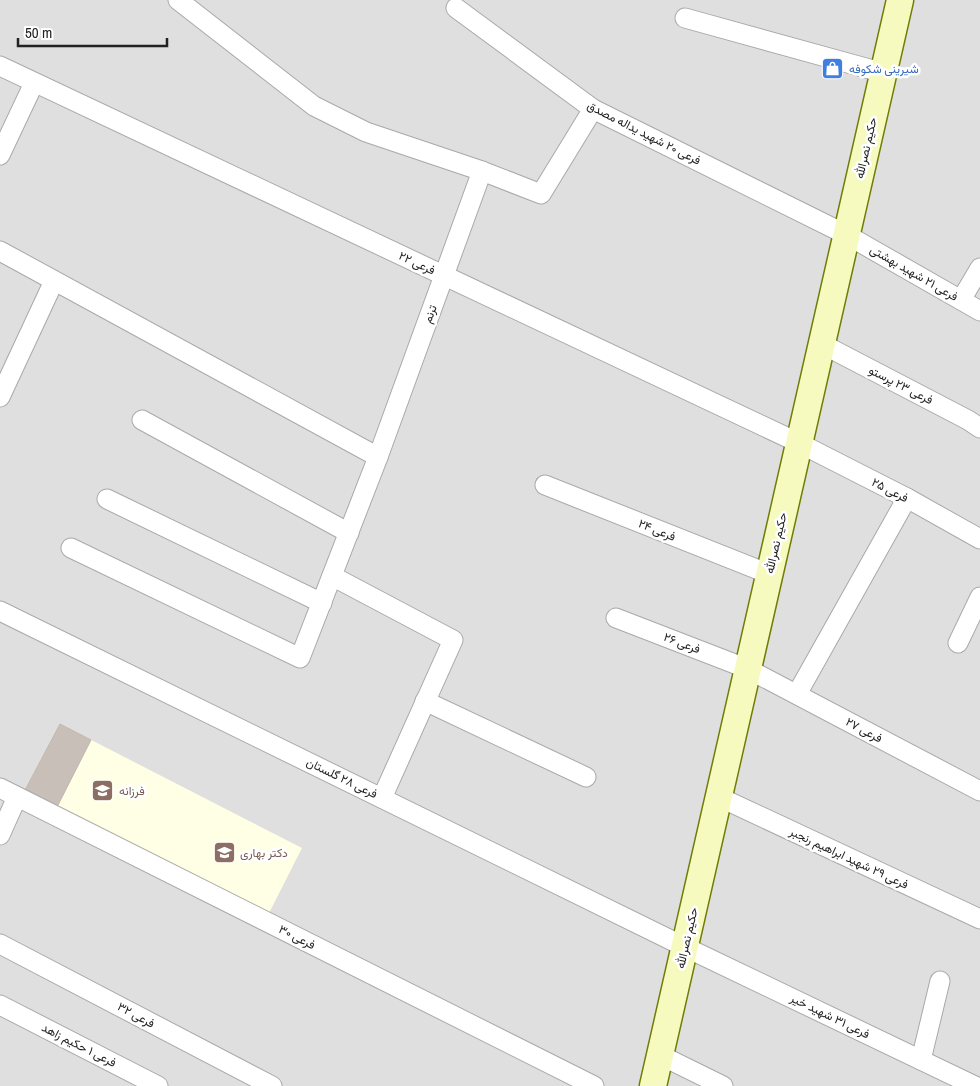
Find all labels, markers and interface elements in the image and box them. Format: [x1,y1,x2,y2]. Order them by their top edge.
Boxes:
scale bar [18,15,166,47]
text: 50 m [25,22,52,43]
shop icon: شیرینی شکوفه [821,57,845,81]
place label: شیرینی شکوفه [849,61,919,77]
street label: فرعی ۲۰ شهید یداله مصدق [584,97,704,169]
street label: حکیم نصرالله [851,116,881,180]
street label: فرعی ۲۱ شهید بهشتی [867,241,961,305]
street label: فرعی ۲۲ [396,248,438,278]
street label: ترنم [419,302,441,325]
street label: فرعی ۲۳ پرستو [866,362,936,408]
street label: فرعی ۲۵ [869,474,911,506]
street label: حکیم نصرالله [761,511,791,575]
street label: فرعی ۲۴ [636,515,678,545]
street label: فرعی ۲۶ [661,629,703,657]
street label: فرعی ۲۷ [843,714,885,746]
street label: فرعی ۲۸ گلستان [304,754,380,802]
school or university icon: فرزانه [91,779,115,803]
place label: فرزانه [119,783,145,799]
street label: فرعی ۲۹ شهید ابراهیم رنجبر [786,823,911,893]
school or university icon: دکتر بهاری [212,841,236,865]
place label: دکتر بهاری [240,845,288,861]
street label: حکیم نصرالله [672,906,702,970]
street label: فرعی ۳۰ [276,921,318,953]
street label: فرعی ۳۱ شهید خیر [787,989,872,1042]
street label: فرعی ۳۲ [115,999,157,1031]
street label: فرعی ۱ حکیم زاهد [39,1019,119,1071]

